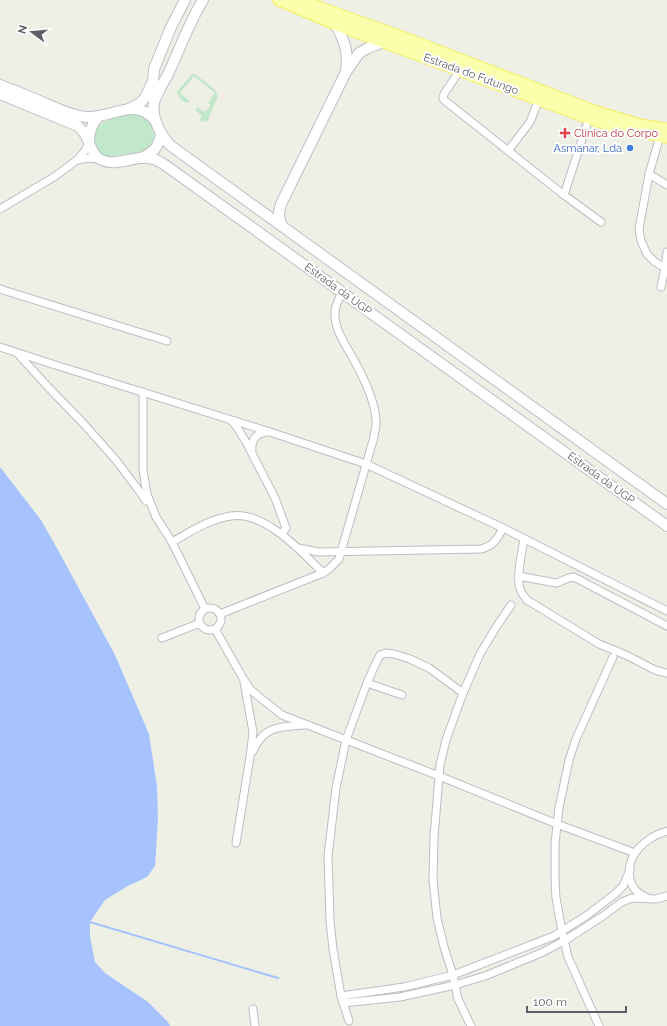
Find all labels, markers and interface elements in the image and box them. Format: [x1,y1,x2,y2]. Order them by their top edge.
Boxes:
north arrow [12,12,52,52]
text: N [15,24,30,35]
street label: Estrada do Futungo [422,51,521,97]
marker: Clínica do Corpo [559,127,571,139]
place label: Clínica do Corpo [574,127,659,140]
place label: Asmanar, Lda [554,142,622,155]
marker: Asmanar, Lda [625,143,635,153]
street label: Estrada da UGP [302,260,374,318]
street label: Estrada da UGP [565,449,637,507]
scale bar [527,988,626,1014]
text: 100 m [533,995,567,1009]

